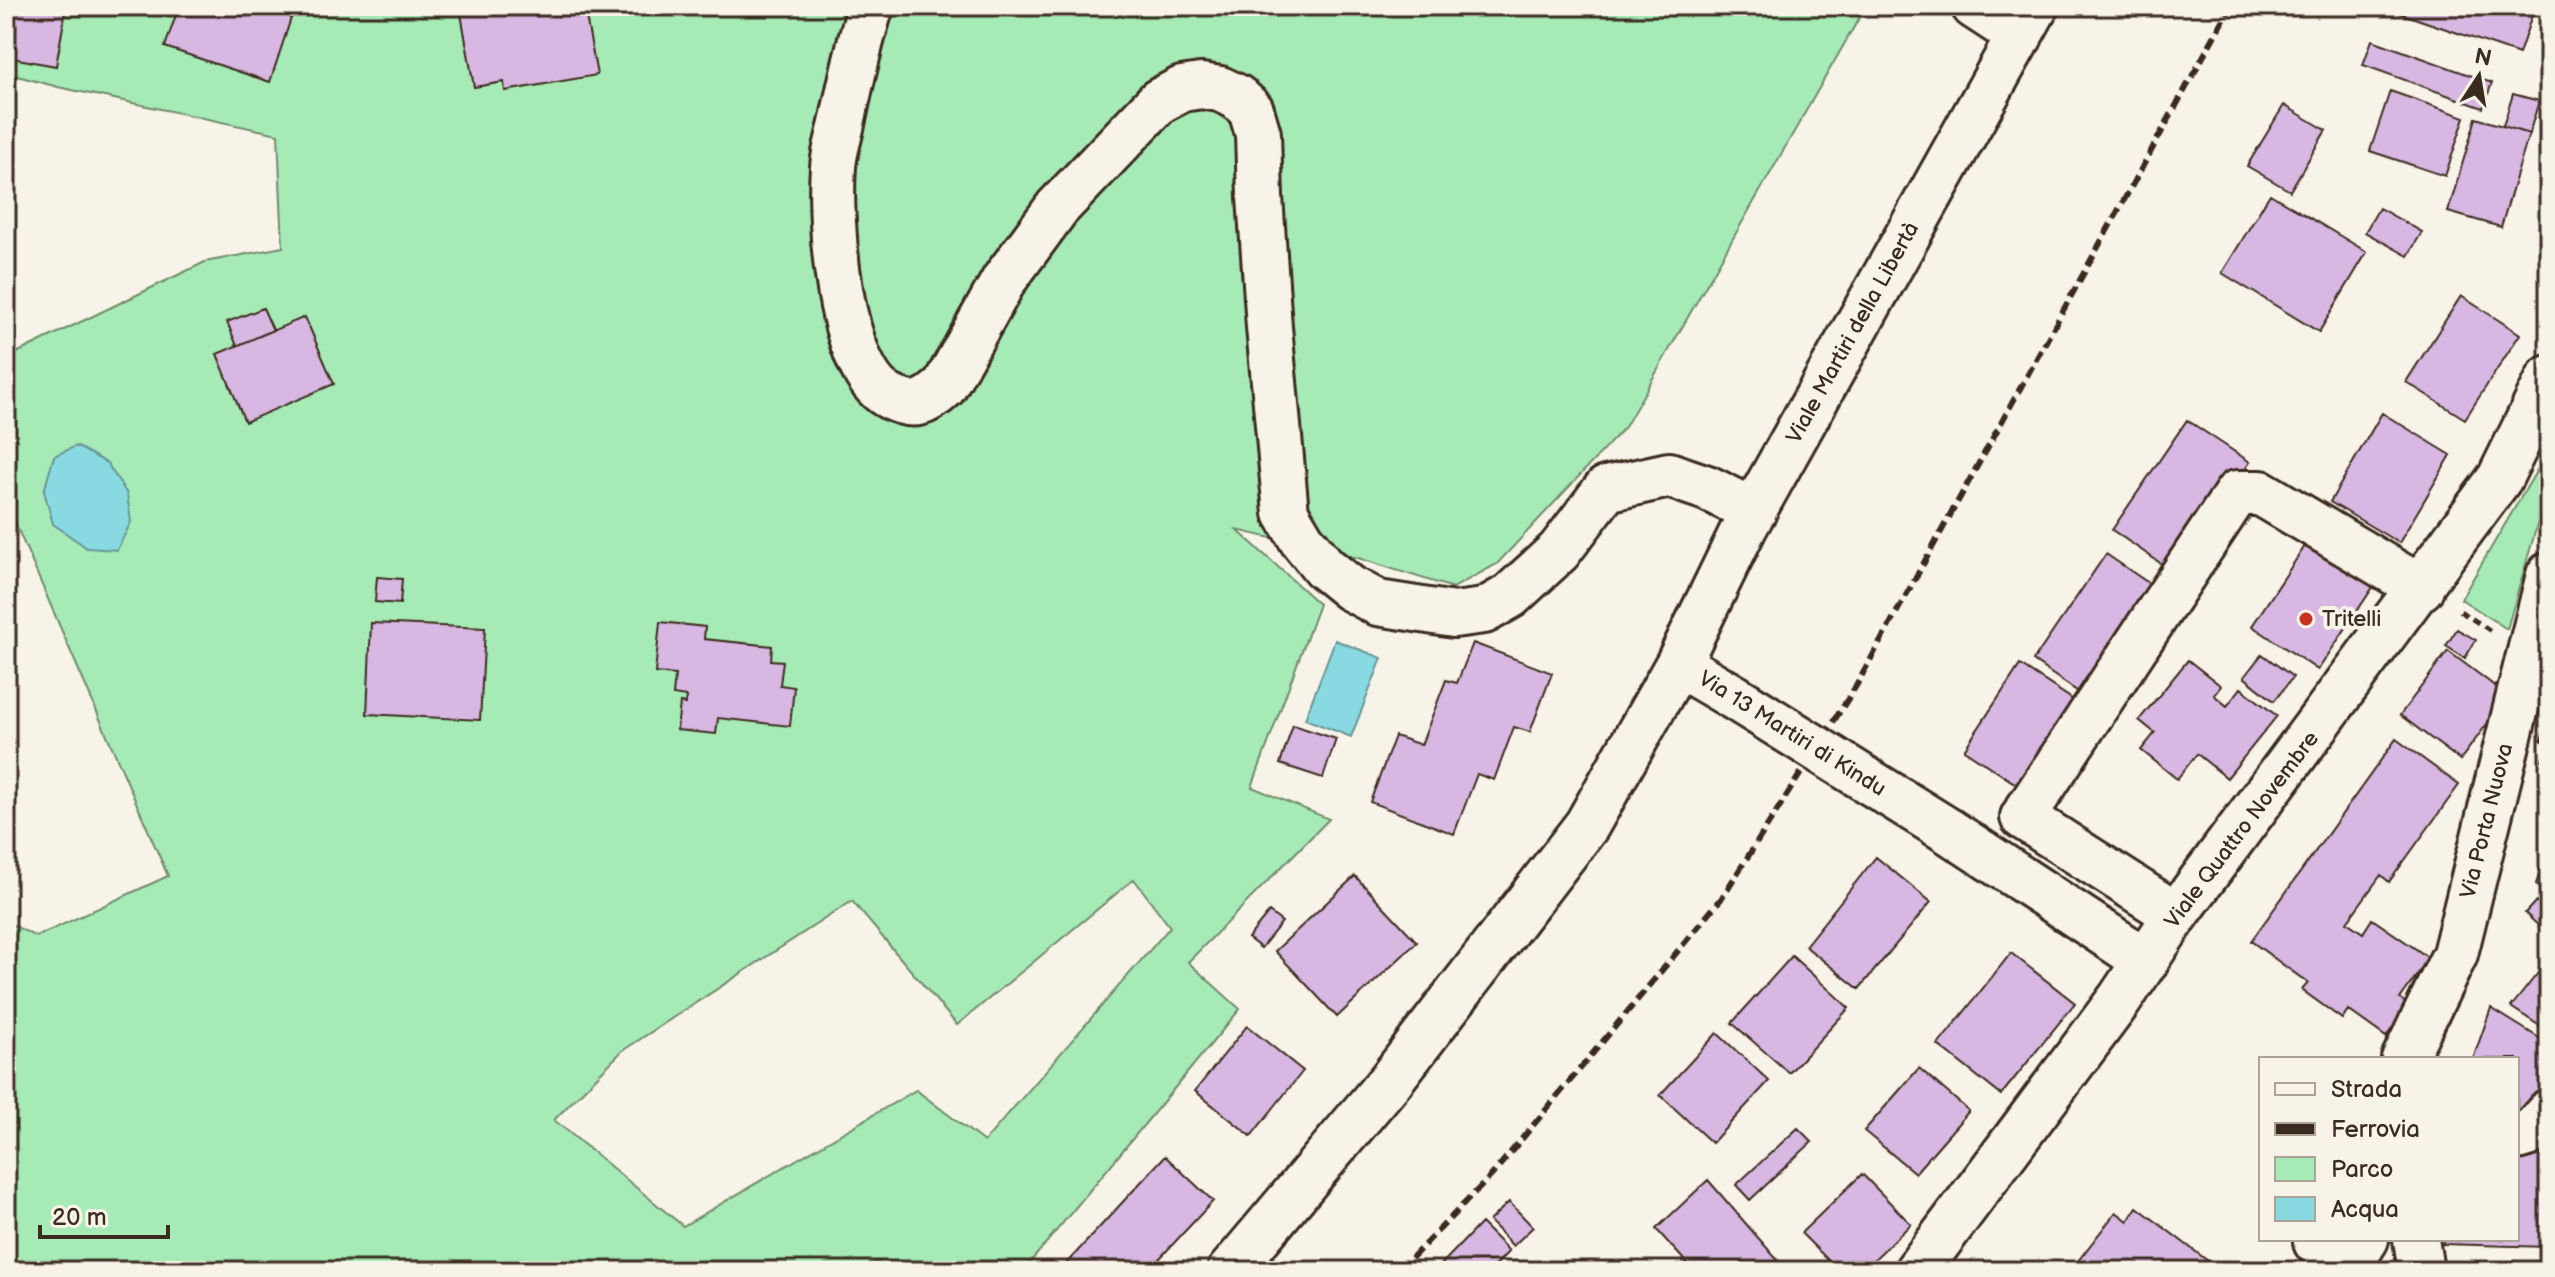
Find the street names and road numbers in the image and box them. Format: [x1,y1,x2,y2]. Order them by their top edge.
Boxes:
street label: Viale Martiri della Libertà [1781,217,1925,449]
street label: Via 13 Martiri di Kindu [1693,665,1891,803]
street label: Viale Quattro Novembre [2159,726,2325,934]
street label: Via Porta Nuova [2455,740,2519,902]

